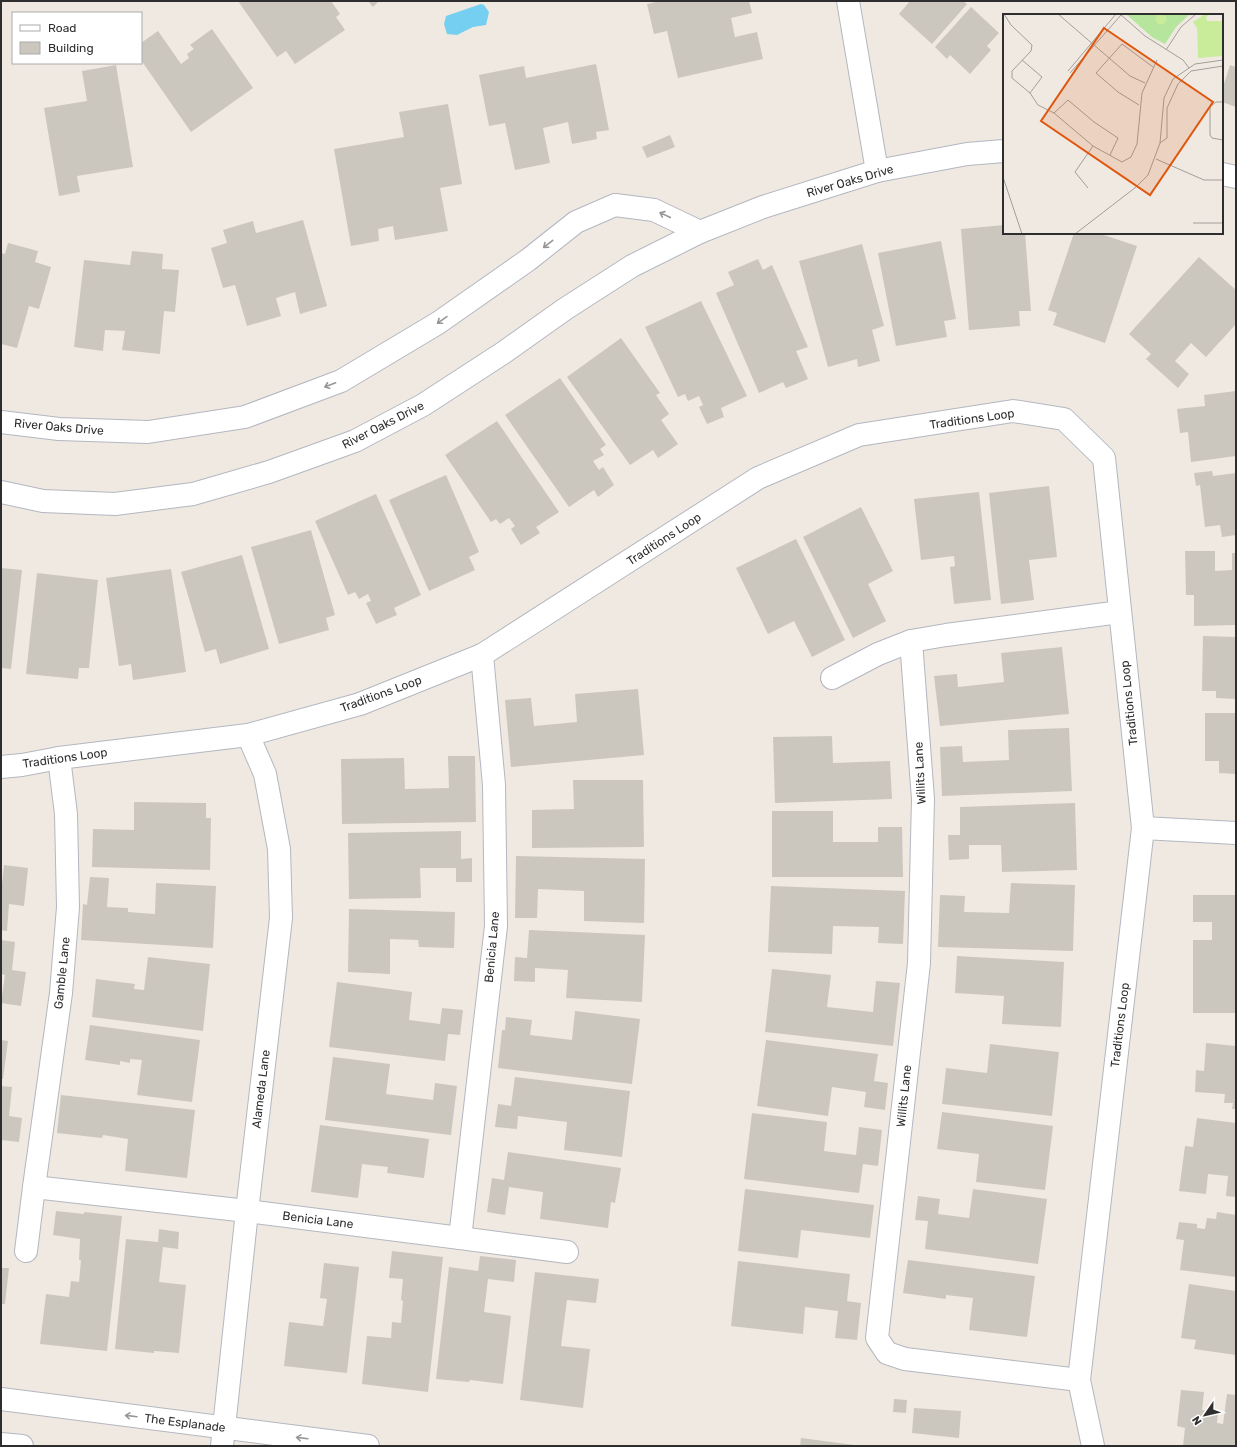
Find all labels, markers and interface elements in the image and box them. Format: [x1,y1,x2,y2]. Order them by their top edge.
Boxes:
legend [12,12,142,64]
inset map [1003,14,1223,234]
text: Road [48,21,76,35]
text: Building [48,41,94,55]
street label: River Oaks Drive [805,162,895,200]
one-way arrow [659,211,671,218]
one-way arrow [542,240,553,249]
one-way arrow [437,316,448,324]
one-way arrow [324,382,336,390]
street label: River Oaks Drive [340,398,426,452]
street label: Traditions Loop [929,406,1015,432]
street label: River Oaks Drive [14,416,105,438]
street label: Traditions Loop [624,510,704,568]
street label: Traditions Loop [1118,660,1140,746]
street label: Traditions Loop [338,673,424,715]
street label: Willits Lane [911,741,929,805]
street label: Traditions Loop [22,745,108,771]
street label: Benicia Lane [482,911,502,983]
street label: Gamble Lane [51,936,73,1010]
street label: Traditions Loop [1108,982,1132,1068]
street label: Alameda Lane [249,1049,273,1129]
street label: Willits Lane [894,1064,914,1128]
street label: Benicia Lane [282,1209,355,1231]
north arrow [1185,1395,1225,1435]
street label: The Esplanade [144,1411,227,1435]
one-way arrow [125,1413,138,1420]
text: N [1189,1413,1205,1427]
one-way arrow [296,1434,309,1442]

